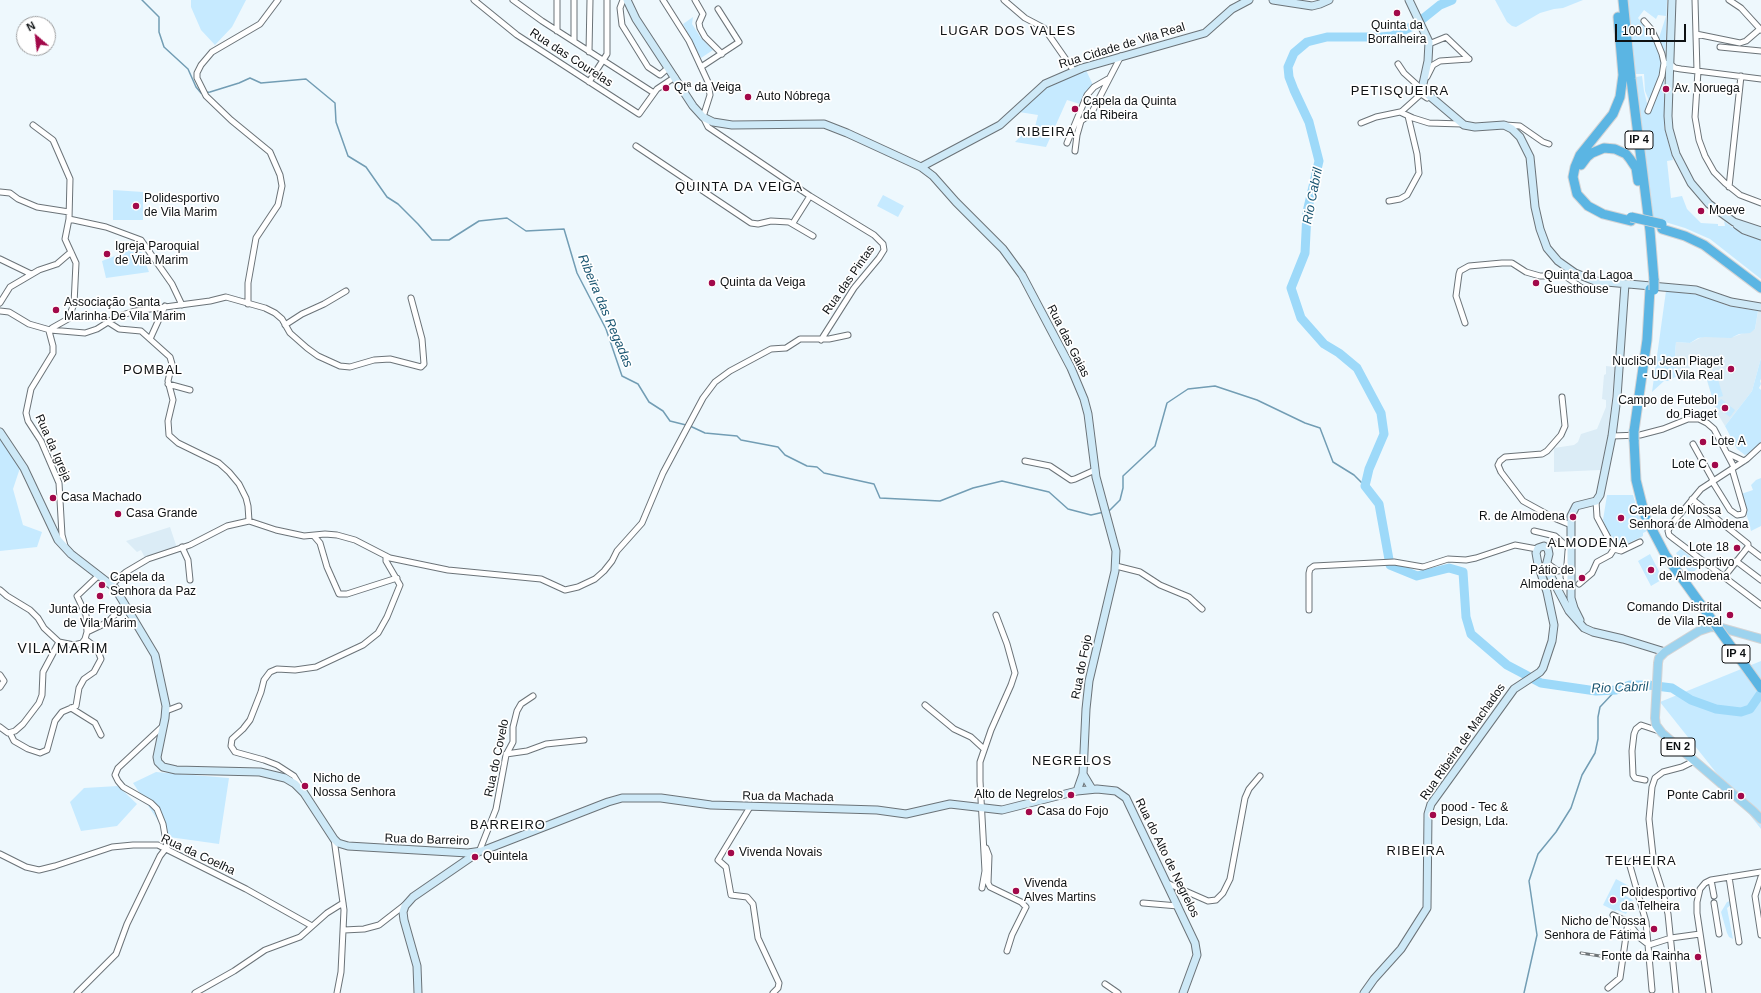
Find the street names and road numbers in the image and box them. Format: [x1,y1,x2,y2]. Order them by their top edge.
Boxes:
street label: Rua Cidade de Vila Real [1057,20,1187,72]
street label: Rua das Courelas [527,26,615,90]
road number: IP 4 [1625,131,1653,149]
street label: Rua das Pintas [820,243,878,317]
street label: Rua das Gaias [1044,302,1092,380]
street label: Rua da Igreja [32,412,74,484]
street label: Rua do Fojo [1069,634,1095,700]
road number: IP 4 [1722,645,1750,663]
street label: Rua Ribeira de Machados [1417,681,1509,803]
street label: Rua do Covelo [482,718,512,798]
road number: EN 2 [1661,738,1695,756]
street label: Rua da Machada [742,789,834,805]
street label: Rua do Alto de Negrelos [1132,796,1202,920]
street label: Rua do Barreiro [384,831,470,849]
street label: Rua da Coelha [159,832,237,878]

